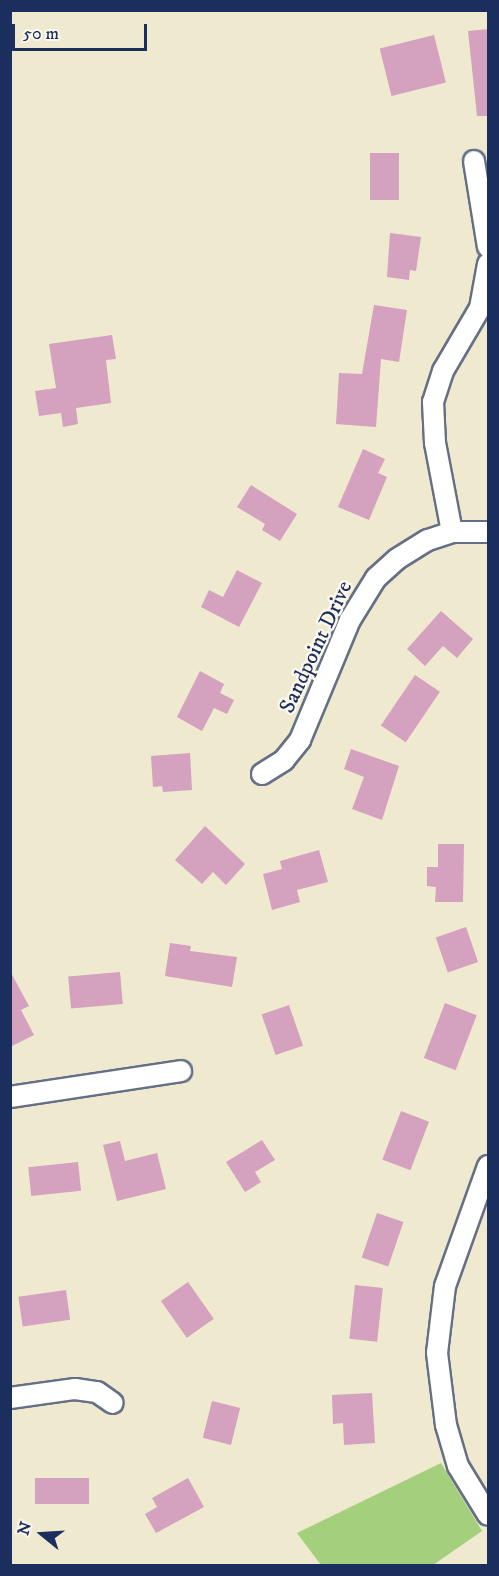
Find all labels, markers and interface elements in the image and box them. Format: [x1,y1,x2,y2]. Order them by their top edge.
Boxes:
scale bar [15,12,150,50]
text: 50 m [23,23,59,45]
street label: Sandpoint Drive [274,577,358,717]
north arrow [12,1504,72,1564]
text: N [13,1519,36,1538]

